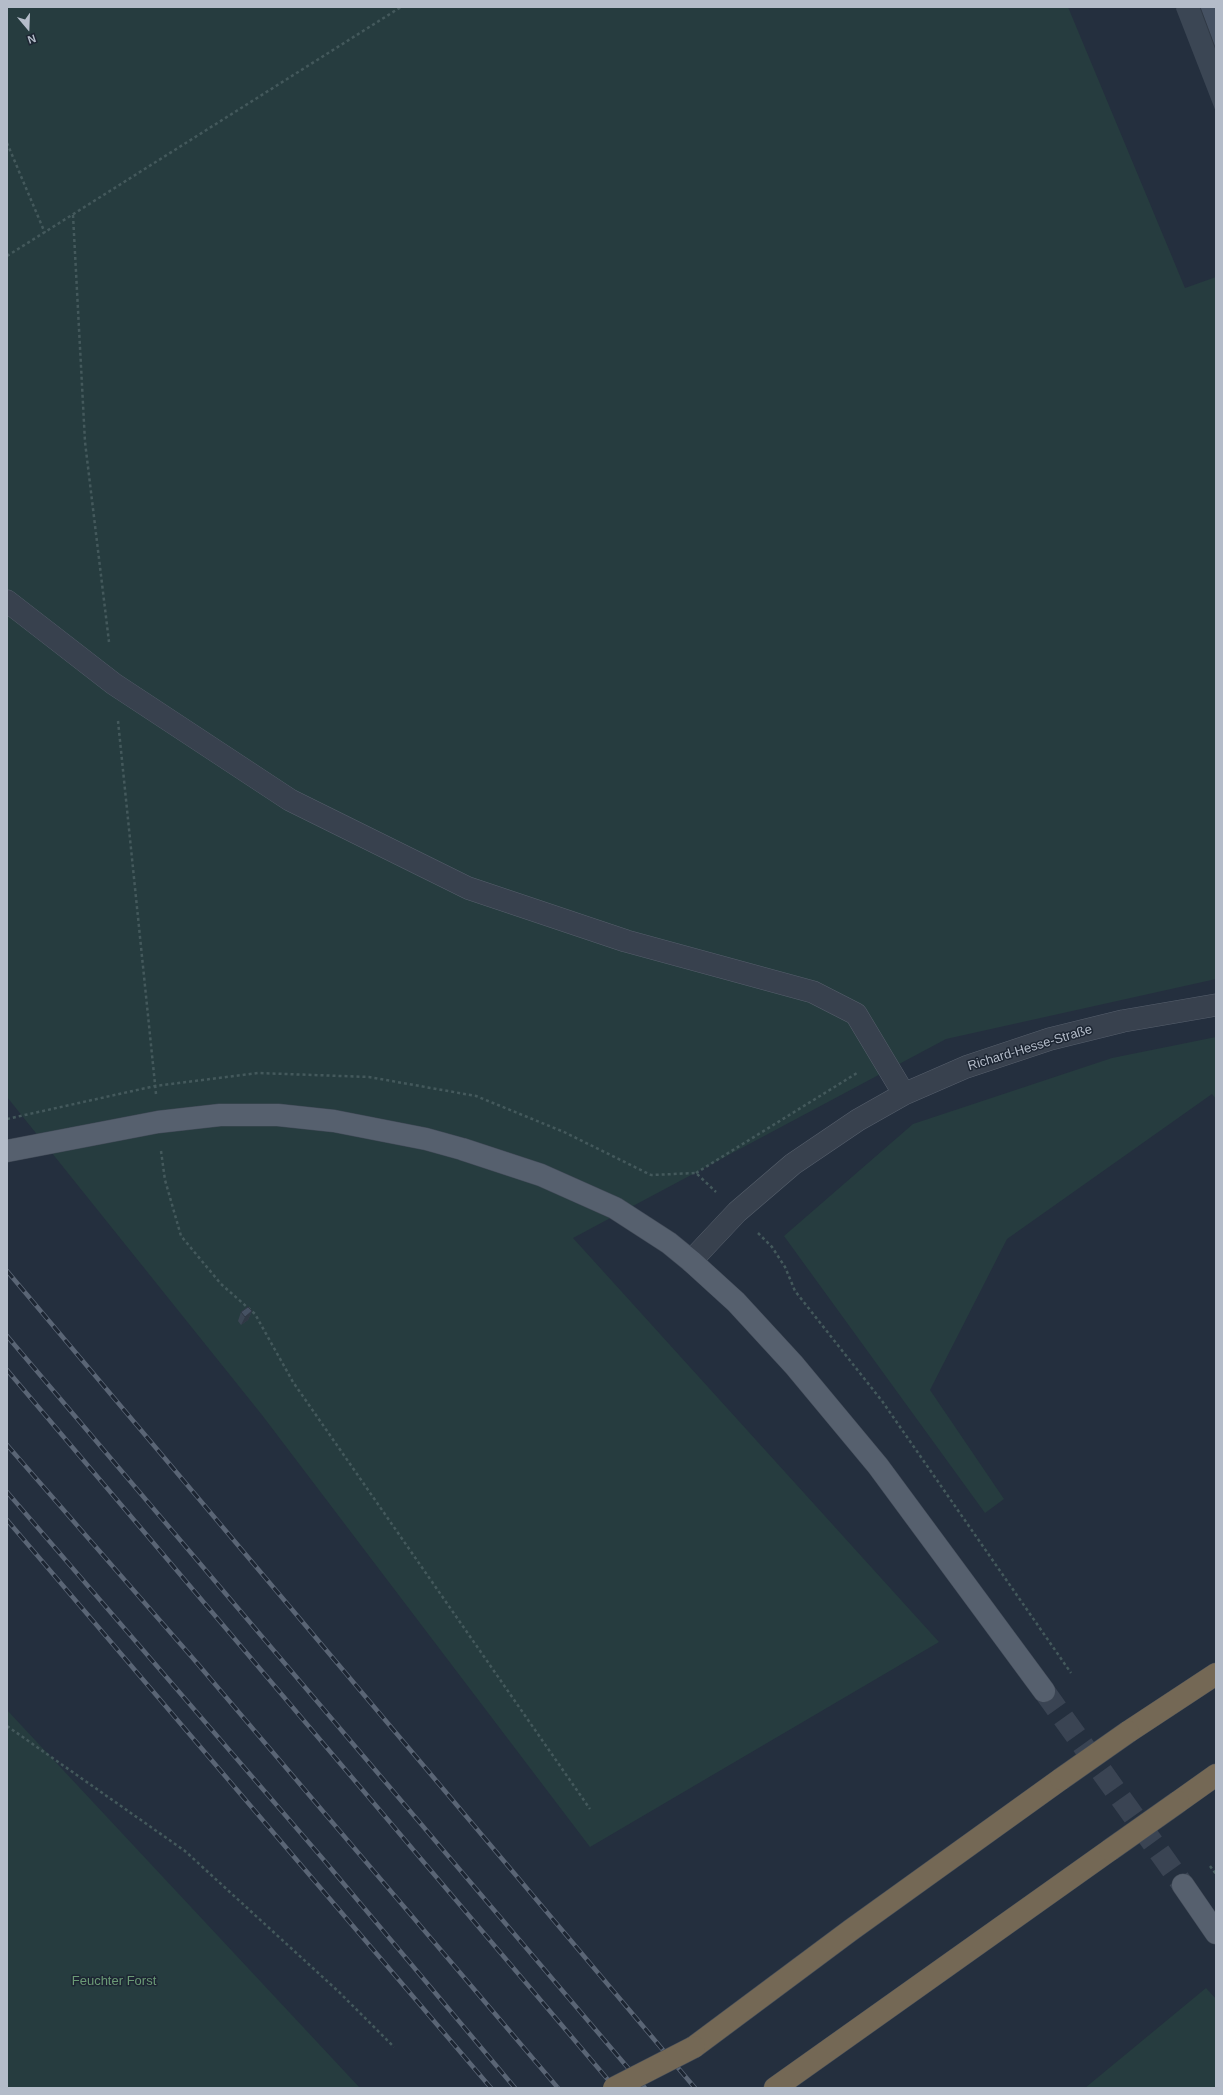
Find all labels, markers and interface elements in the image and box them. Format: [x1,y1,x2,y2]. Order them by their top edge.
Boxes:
north arrow [8,8,48,48]
text: N [26,32,38,46]
street label: Richard-Hesse-Straße [966,1022,1094,1074]
park label: Feuchter Forst [72,1973,156,1989]

